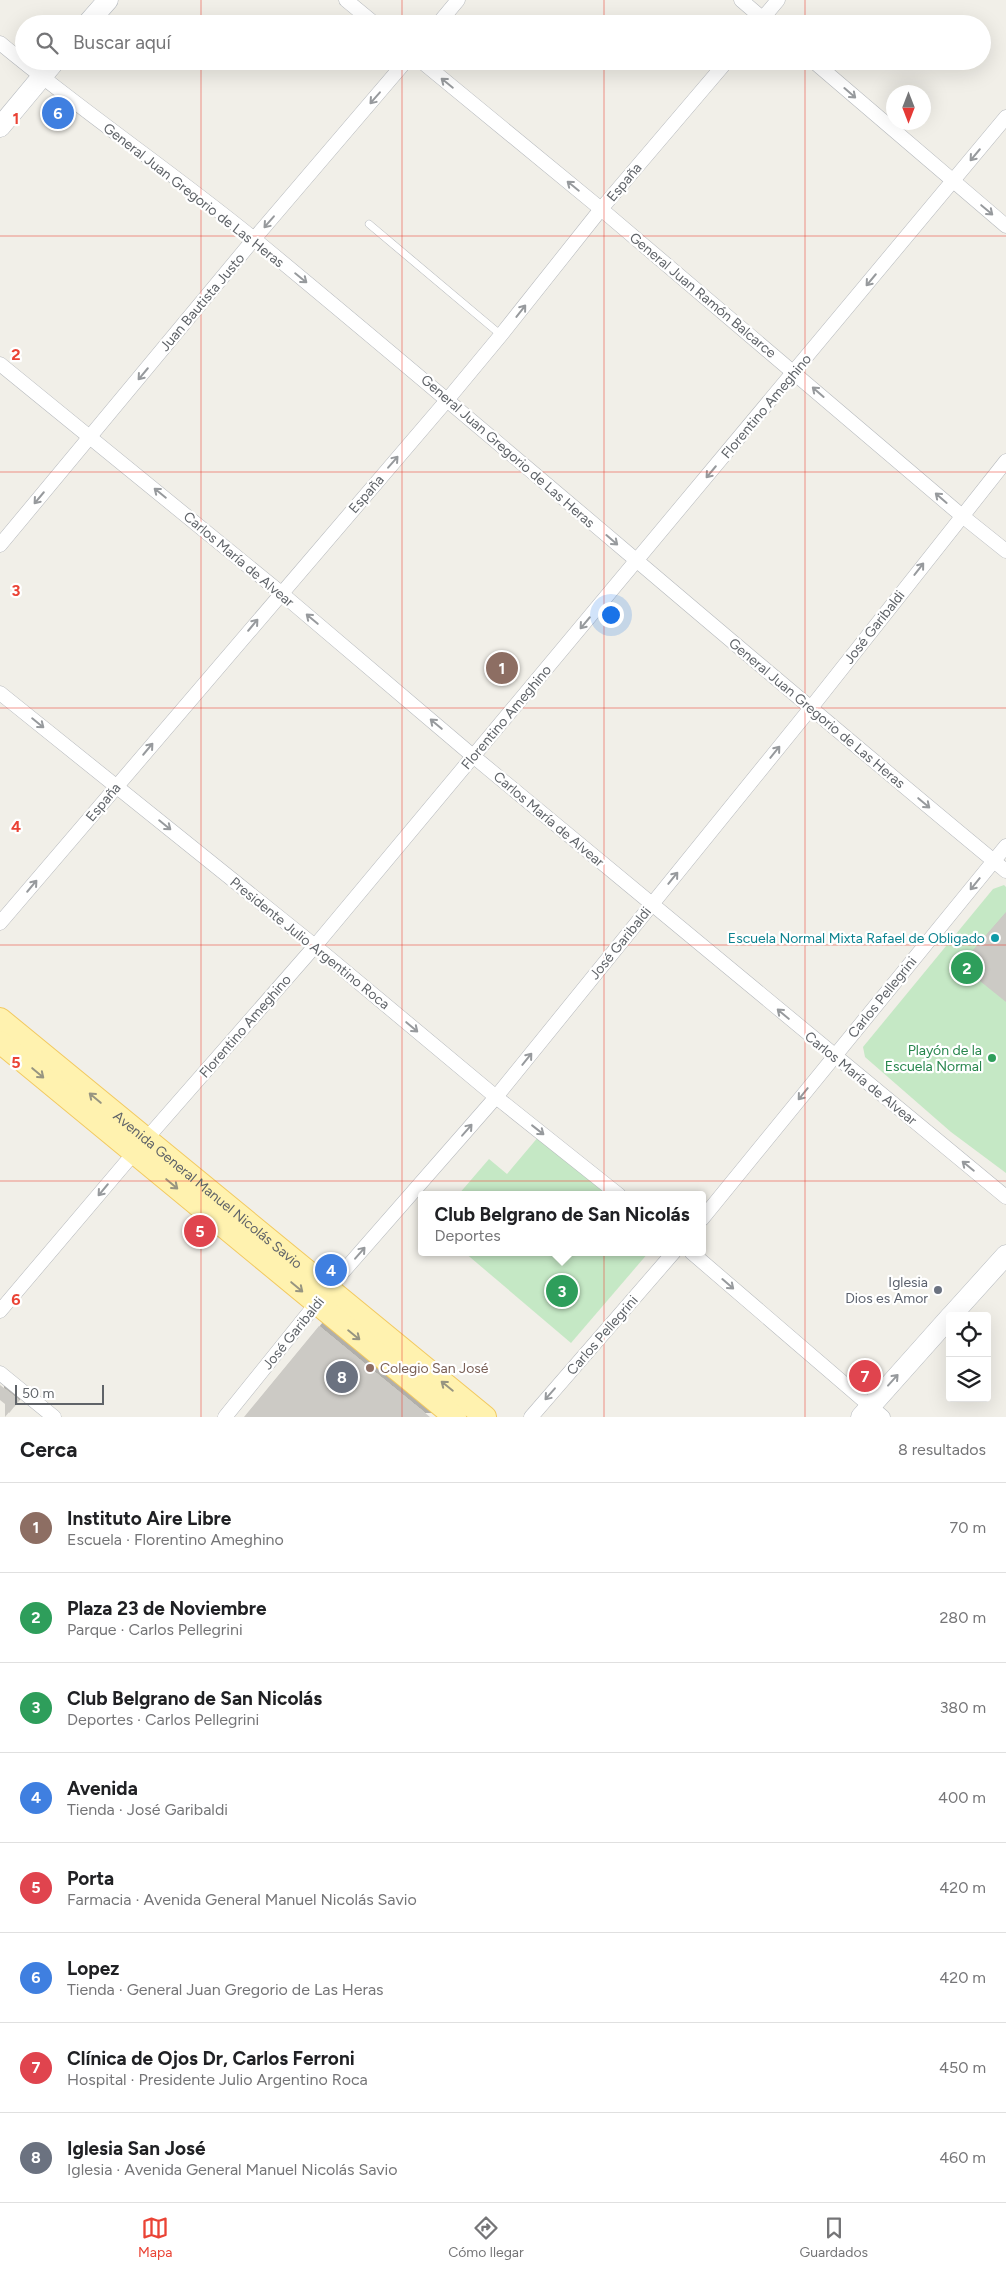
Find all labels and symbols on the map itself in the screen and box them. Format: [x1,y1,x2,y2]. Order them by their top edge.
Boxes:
one-way arrow [441,78,454,89]
north arrow [886,85,931,130]
one-way arrow [844,87,857,99]
one-way arrow [369,92,380,105]
pin: 6 [42,94,74,132]
text: 1 [13,109,19,128]
street label: General Juan Gregorio de Las Heras [100,120,287,271]
one-way arrow [969,148,980,161]
street label: España [603,160,645,205]
one-way arrow [567,181,580,192]
one-way arrow [980,204,993,215]
one-way arrow [264,215,275,228]
street label: General Juan Ramón Balcarce [626,229,780,362]
street label: Juan Bautista Justo [156,250,248,355]
one-way arrow [294,272,307,283]
one-way arrow [866,273,877,286]
one-way arrow [515,305,526,318]
text: 2 [11,345,21,364]
street label: Florentino Ameghino [718,351,815,462]
one-way arrow [137,367,148,380]
street label: General Juan Gregorio de Las Heras [417,371,598,532]
one-way arrow [811,387,824,398]
one-way arrow [388,456,399,469]
one-way arrow [706,465,717,478]
street label: España [345,472,388,517]
one-way arrow [153,488,166,499]
one-way arrow [33,492,44,505]
one-way arrow [935,493,948,504]
street label: Carlos María de Alvear [180,508,298,611]
one-way arrow [605,535,618,546]
one-way arrow [914,562,924,576]
text: 3 [12,581,21,600]
street label: José Garibaldi [840,587,908,667]
your location [598,602,624,628]
one-way arrow [306,614,319,625]
one-way arrow [579,617,590,630]
one-way arrow [247,619,258,632]
street label: General Juan Gregorio de Las Heras [725,635,908,792]
pin: 1 [486,649,518,687]
street label: Florentino Ameghino [458,662,555,773]
one-way arrow [31,718,44,729]
one-way arrow [429,719,442,730]
one-way arrow [142,742,154,755]
one-way arrow [769,746,780,759]
street label: Carlos María de Alvear [490,768,608,871]
street label: España [82,780,124,825]
one-way arrow [917,797,930,809]
text: 4 [11,817,21,836]
one-way arrow [158,819,171,830]
one-way arrow [667,872,678,885]
street label: Presidente Julio Argentino Roca [226,874,393,1013]
one-way arrow [970,877,981,890]
one-way arrow [26,879,37,892]
street label: José Garibaldi [586,904,655,983]
place label: Escuela Normal Mixta Rafael de Obligado [728,930,985,947]
marker: Escuela Normal Mixta Rafael de Obligado [989,932,1001,944]
pin: 2 [951,949,983,987]
street label: Carlos Pellegrini [844,953,920,1041]
street label: Florentino Ameghino [196,971,295,1081]
one-way arrow [777,1008,790,1019]
one-way arrow [406,1022,419,1033]
street label: Carlos María de Alvear [801,1028,920,1129]
place label: Playón de la Escuela Normal [885,1042,982,1075]
marker: Playón de la Escuela Normal [986,1052,998,1064]
text: 5 [11,1053,21,1072]
one-way arrow [521,1053,532,1066]
one-way arrow [31,1067,44,1078]
one-way arrow [798,1087,809,1100]
one-way arrow [89,1092,102,1103]
street label: Avenida General Manuel Nicolás Savio [110,1108,306,1273]
one-way arrow [461,1124,473,1137]
one-way arrow [531,1125,544,1136]
one-way arrow [962,1161,975,1172]
one-way arrow [165,1178,178,1189]
one-way arrow [97,1183,108,1196]
pin: 5 [184,1212,216,1250]
one-way arrow [354,1246,366,1259]
pin: 4 [315,1251,347,1289]
pin: 3 [546,1272,578,1310]
place label: Iglesia Dios es Amor [845,1274,928,1307]
one-way arrow [721,1278,734,1290]
one-way arrow [290,1282,303,1293]
marker: Iglesia Dios es Amor [932,1284,944,1296]
text: 6 [11,1290,21,1309]
street label: Carlos Pellegrini [563,1292,642,1379]
street label: José Garibaldi [259,1294,328,1373]
one-way arrow [347,1329,360,1340]
pin: 7 [849,1357,881,1395]
pin: 8 [326,1358,358,1396]
place label: Colegio San José [380,1360,489,1377]
marker: Colegio San José [364,1362,376,1374]
one-way arrow [887,1374,899,1387]
one-way arrow [441,1381,454,1392]
scale bar [15,1382,104,1405]
one-way arrow [544,1388,556,1401]

